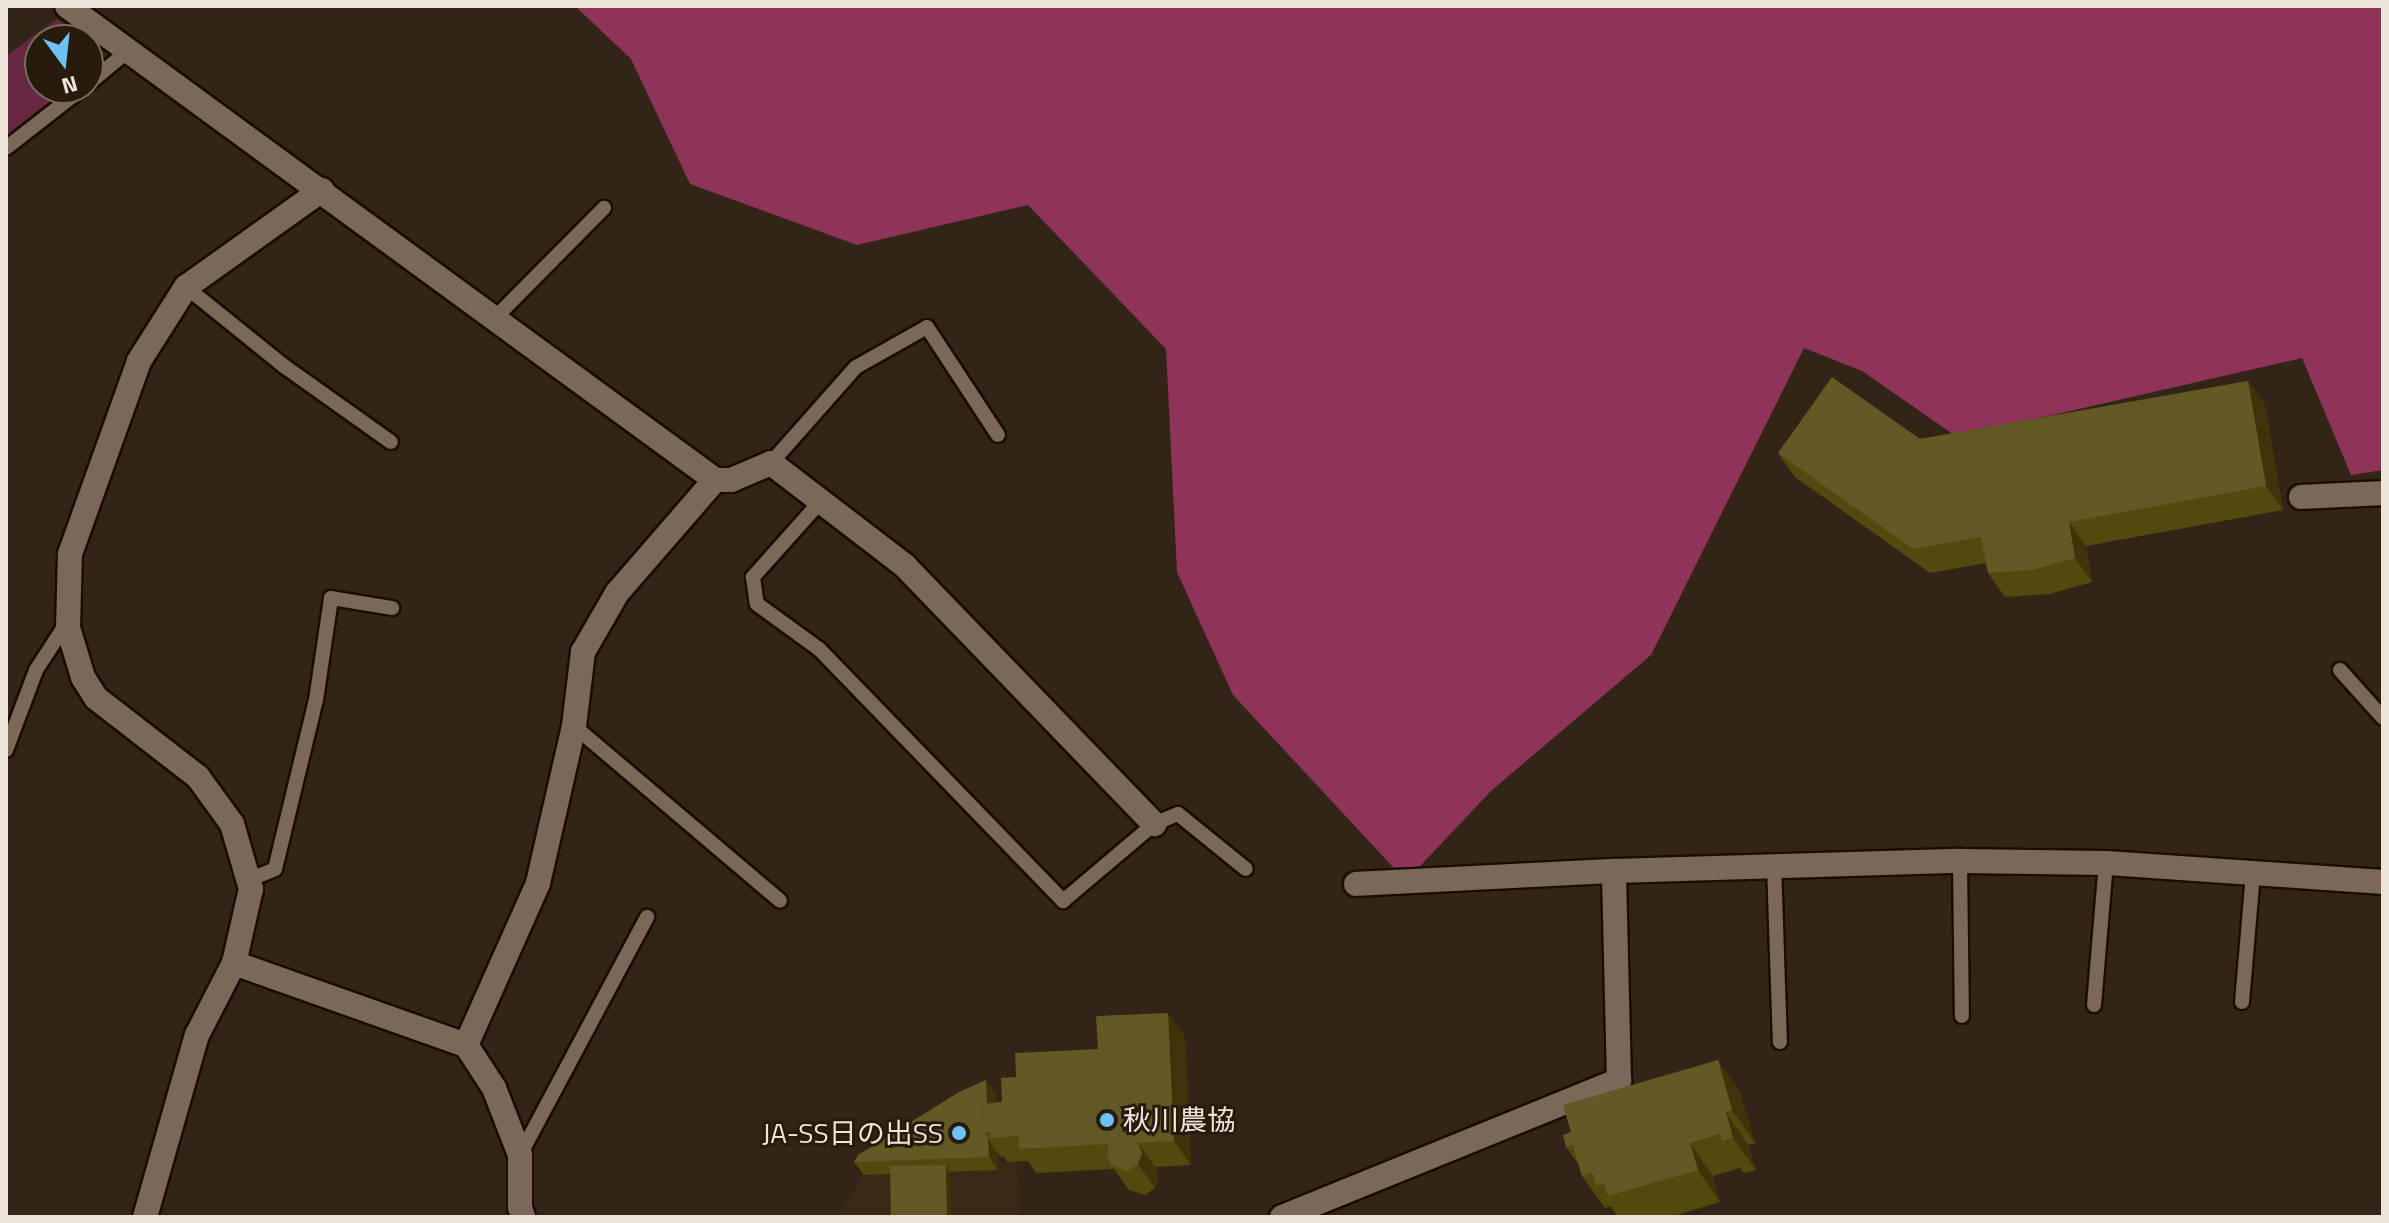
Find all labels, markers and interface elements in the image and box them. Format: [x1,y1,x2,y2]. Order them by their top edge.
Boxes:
north arrow [24,24,104,104]
text: N [58,67,81,104]
place label: 秋川農協 [1123,1103,1235,1137]
marker: 秋川農協 [1098,1111,1116,1129]
place label: JA-SS日の出SS [762,1116,943,1150]
marker: JA-SS日の出SS [950,1124,968,1142]

